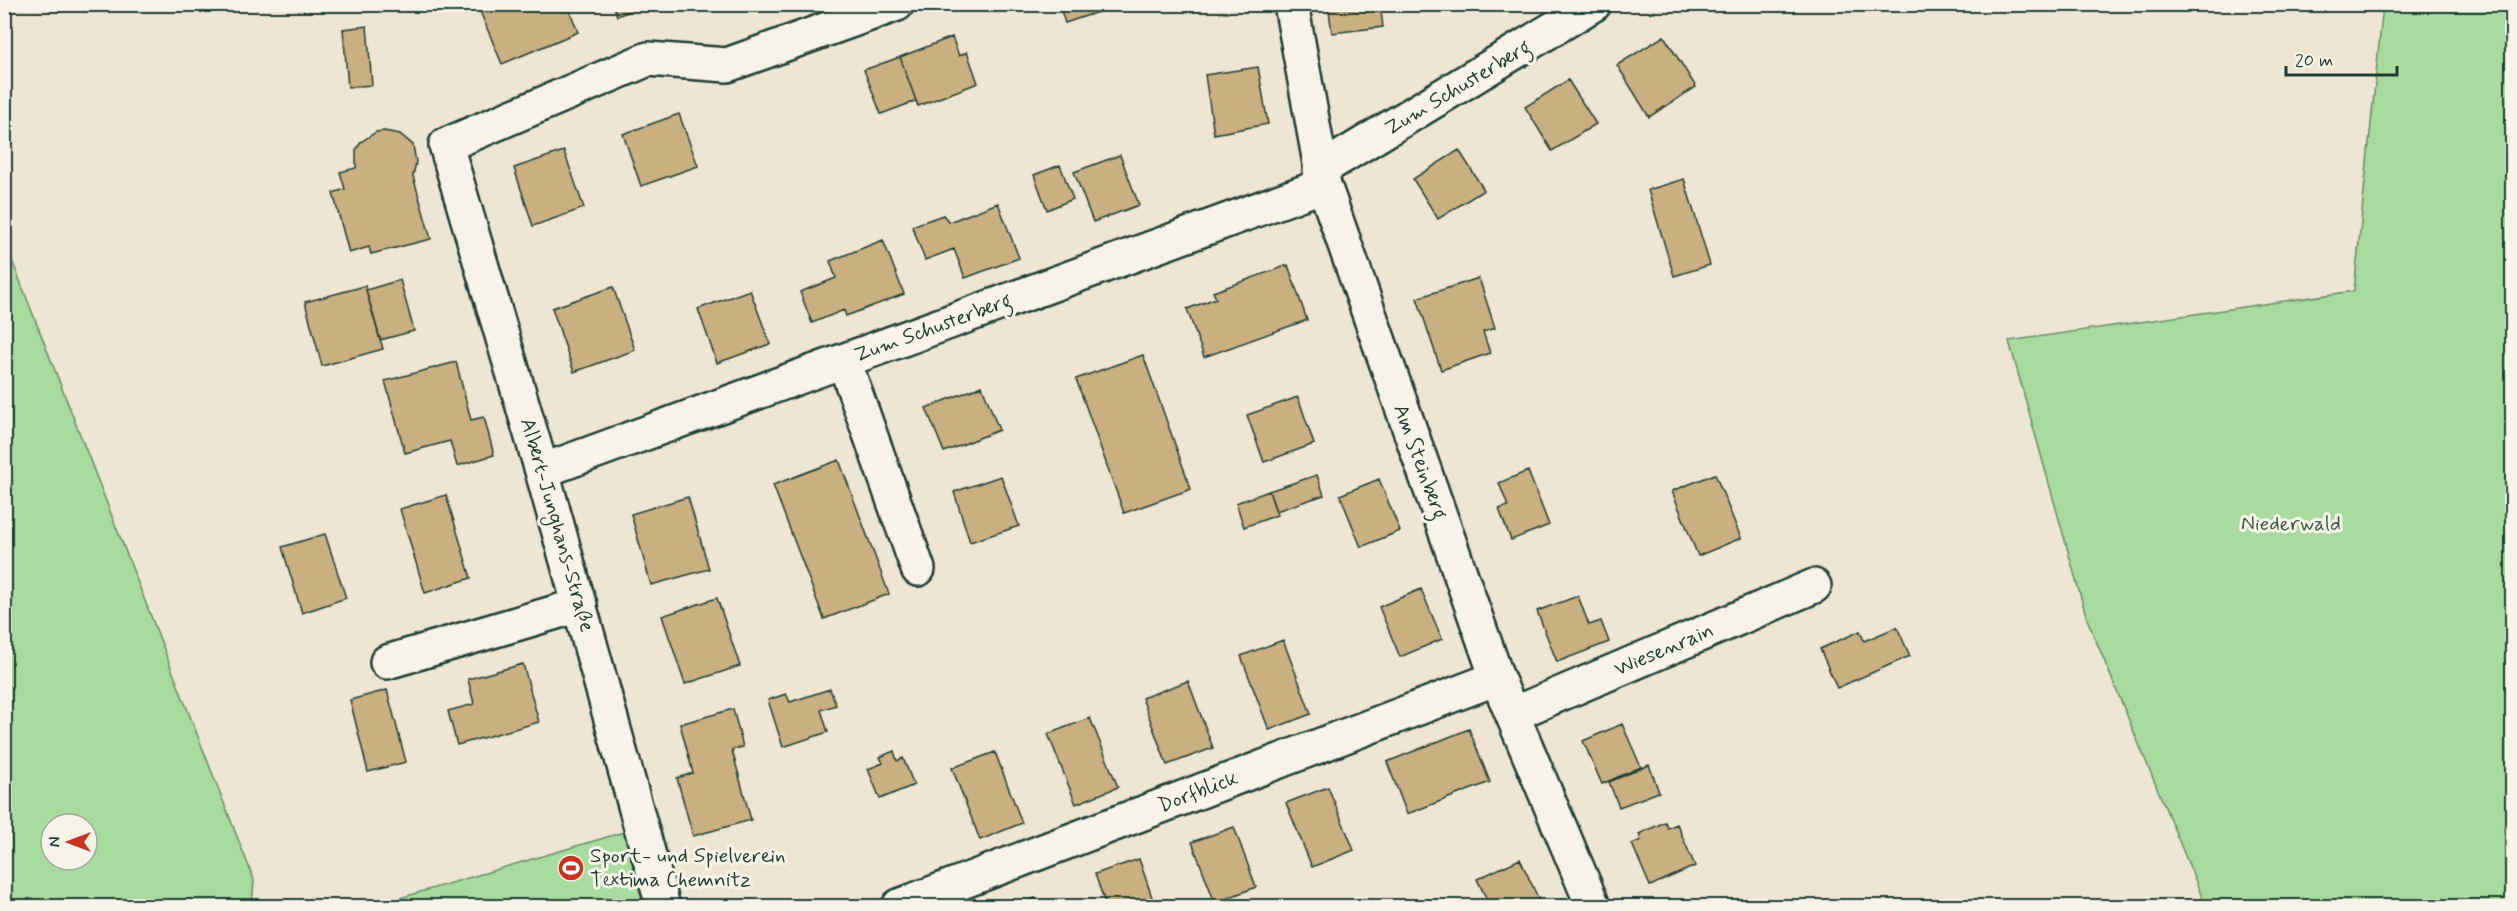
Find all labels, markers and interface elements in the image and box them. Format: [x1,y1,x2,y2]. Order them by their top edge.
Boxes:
street label: Zum Schusterberg [1380,33,1537,144]
scale bar [2286,39,2397,77]
text: 20 m [2295,49,2333,73]
street label: Zum Schusterberg [850,287,1016,371]
street label: Am Steinberg [1384,400,1454,524]
street label: Albert-Junghans-Straße [512,415,601,636]
park label: Niederwald [2241,510,2341,538]
street label: Wiesenrain [1610,617,1718,683]
street label: Dorfblick [1154,764,1242,820]
north arrow [39,812,99,872]
text: N [45,837,66,847]
place label: Sport- und Spielverein Textima Chemnitz [590,842,786,894]
sports icon: Sport- und Spielverein Textima Chemnitz [556,853,586,883]

